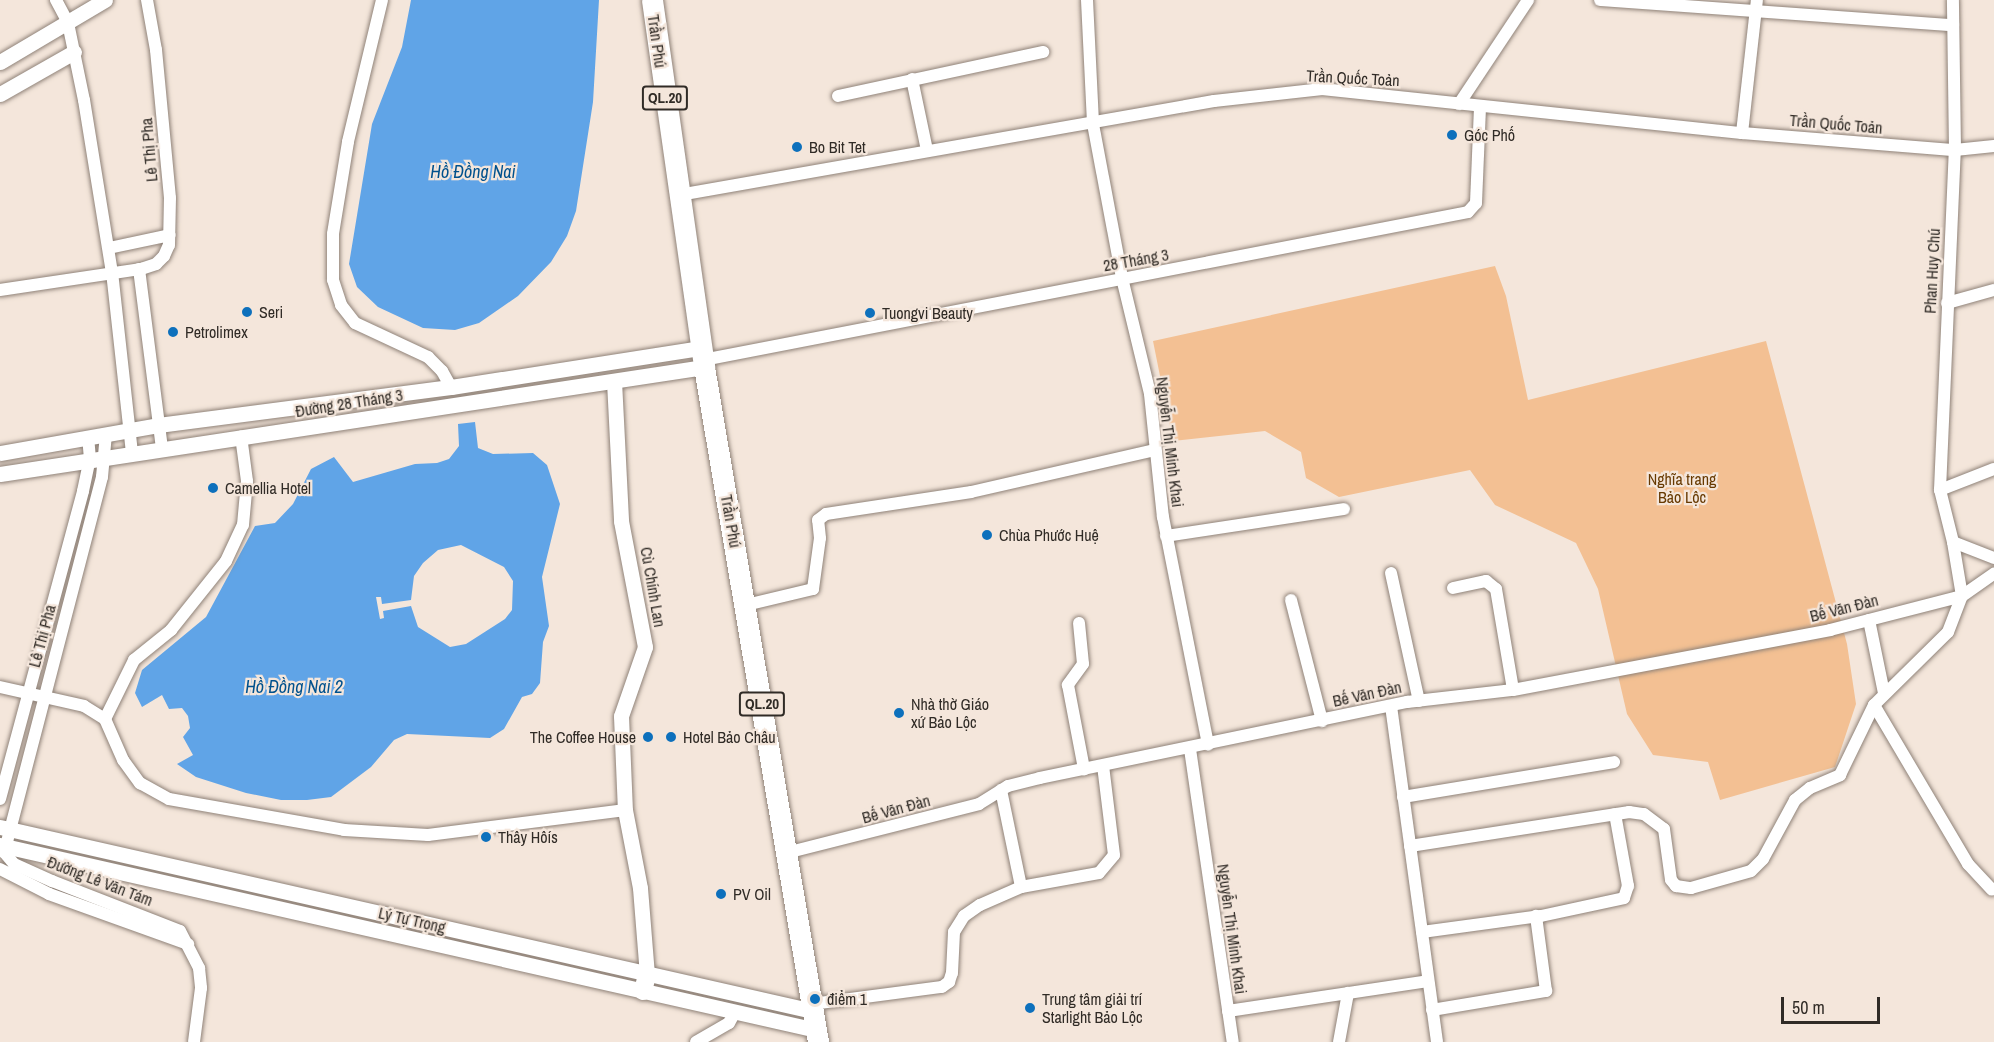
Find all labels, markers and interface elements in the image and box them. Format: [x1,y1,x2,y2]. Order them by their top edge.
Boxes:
street label: Trần Phú [644,13,670,69]
street label: Trần Quốc Toản [1306,66,1400,90]
road number: QL.20 [641,86,689,110]
street label: Trần Quốc Toản [1789,110,1883,138]
street label: Lê Thị Pha [137,117,161,183]
place label: Góc Phố [1464,125,1515,145]
marker: Góc Phố [1445,128,1459,142]
place label: Bo Bit Tet [809,137,866,157]
marker: Bo Bit Tet [790,140,804,154]
water label: Hồ Đồng Nai [430,161,516,183]
street label: Phan Huy Chú [1920,228,1944,314]
street label: 28 Tháng 3 [1102,245,1170,275]
place label: Seri [259,302,283,322]
place label: Tuongvi Beauty [882,303,973,323]
marker: Seri [240,305,254,319]
marker: Tuongvi Beauty [863,306,877,320]
place label: Petrolimex [185,322,248,342]
marker: Petrolimex [166,325,180,339]
street label: Nguyễn Thị Minh Khai [1152,376,1188,508]
street label: Đường 28 Tháng 3 [294,385,404,421]
park label: Nghĩa trang Bảo Lộc [1648,469,1716,507]
place label: Camellia Hotel [225,478,311,498]
marker: Camellia Hotel [206,481,220,495]
street label: Trần Phú [717,493,745,549]
place label: Chùa Phước Huệ [999,525,1099,545]
marker: Chùa Phước Huệ [980,528,994,542]
street label: Cù Chính Lan [637,545,669,629]
street label: Bế Văn Đàn [1808,590,1880,626]
street label: Lê Thị Pha [24,603,60,669]
water label: Hồ Đồng Nai 2 [245,676,343,698]
street label: Bế Văn Đàn [1331,677,1403,711]
road number: QL.20 [738,692,786,716]
place label: Nhà thờ Giáo xứ Bảo Lộc [911,694,989,732]
marker: Nhà thờ Giáo xứ Bảo Lộc [892,706,906,720]
place label: The Coffee House [530,727,636,747]
place label: Hotel Bảo Châu [683,727,776,747]
marker: The Coffee House [641,730,655,744]
marker: Hotel Bảo Châu [664,730,678,744]
street label: Bế Văn Đàn [860,791,932,827]
place label: Thây Hôís [498,827,558,847]
marker: Thây Hôís [479,830,493,844]
street label: Đường Lê Văn Tám [44,852,156,910]
street label: Nguyễn Thị Minh Khai [1213,863,1251,995]
place label: PV Oil [733,884,771,904]
marker: PV Oil [714,887,728,901]
street label: Lý Tự Trọng [376,903,448,937]
scale bar [1784,985,1883,1023]
place label: điểm 1 [827,989,867,1009]
place label: Trung tâm giải trí Starlight Bảo Lộc [1042,989,1143,1027]
marker: điểm 1 [808,992,822,1006]
text: 50 m [1792,995,1825,1020]
marker: Trung tâm giải trí Starlight Bảo Lộc [1023,1001,1037,1015]

